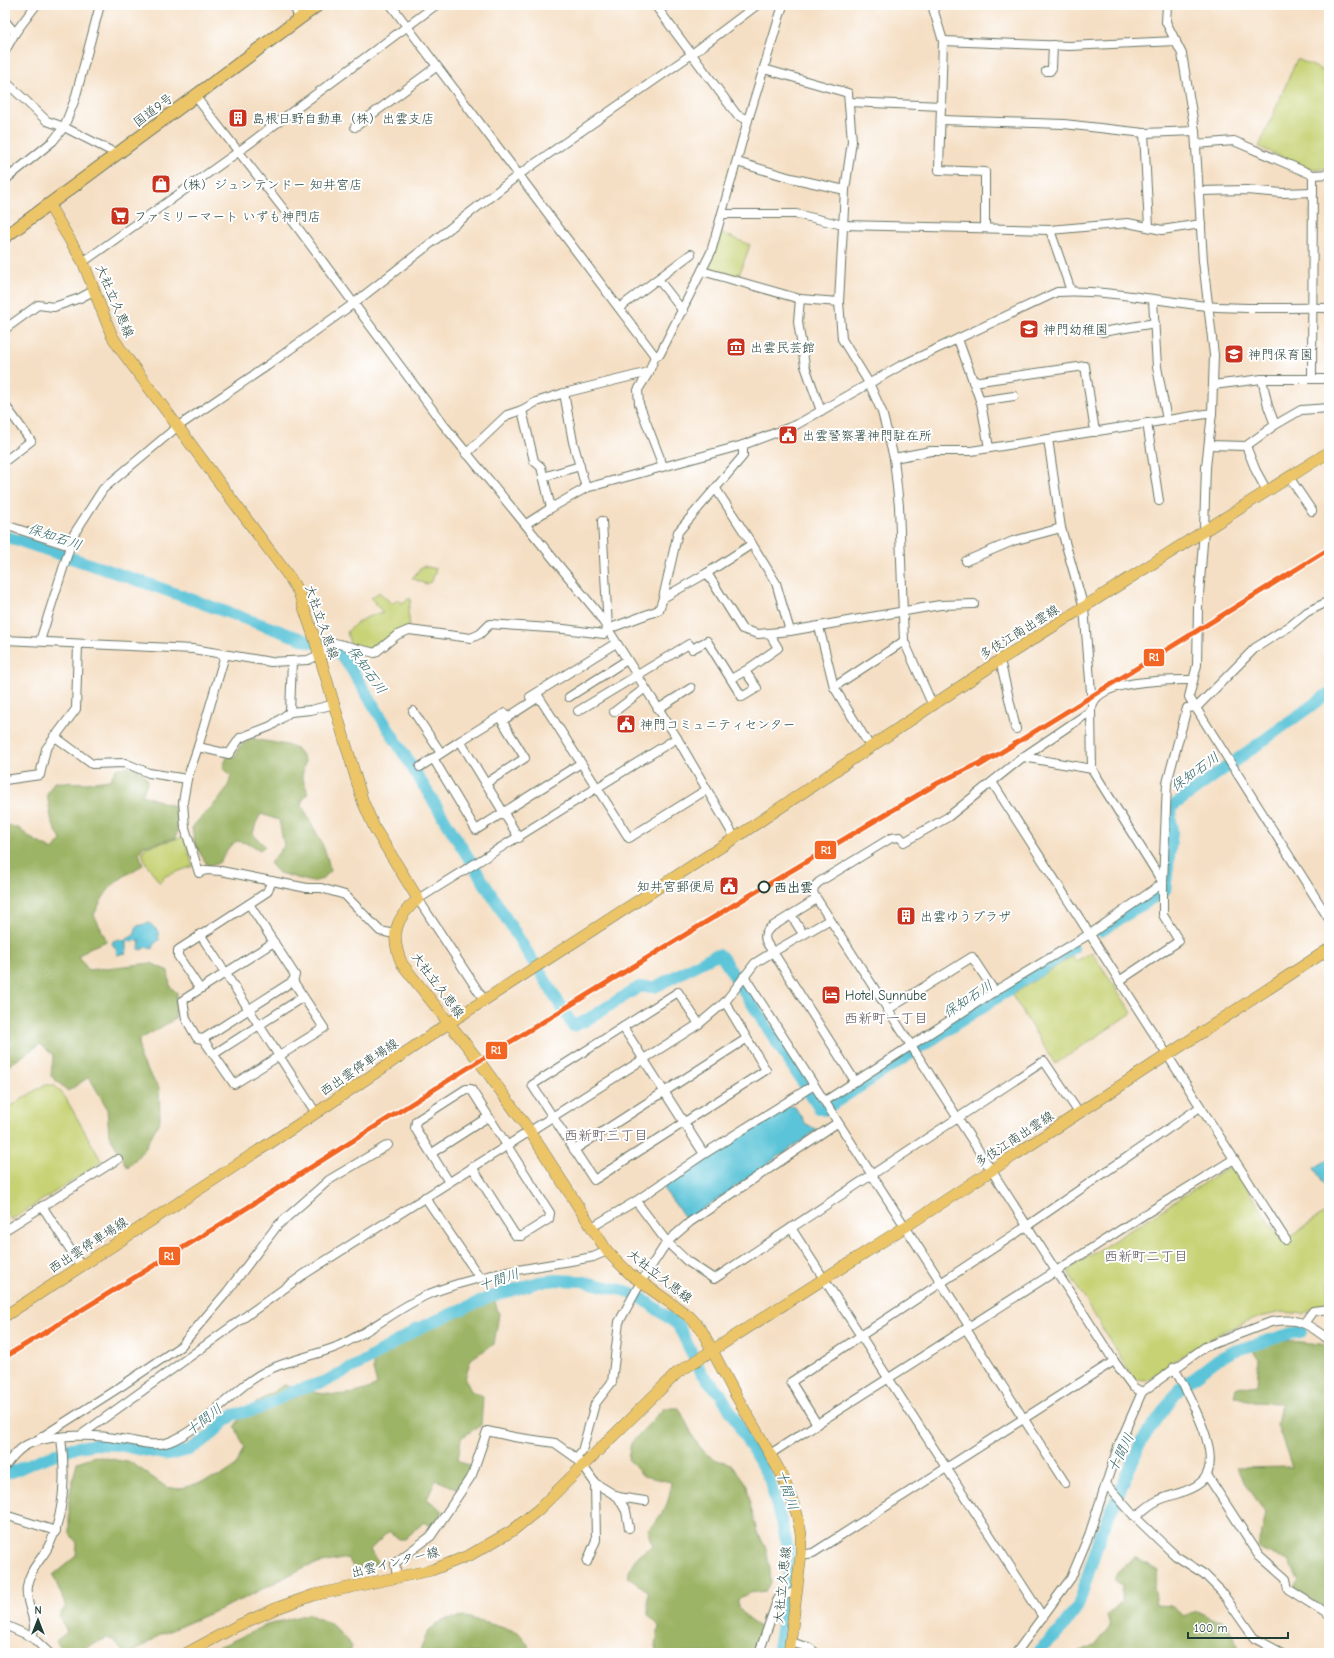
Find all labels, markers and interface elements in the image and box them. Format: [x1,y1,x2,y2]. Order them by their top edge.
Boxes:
street label: 国道9号 [130,90,176,130]
building icon: 島根日野自動車（株）出雲支店 [227,107,249,129]
place label: 島根日野自動車（株）出雲支店 [252,111,434,126]
shop icon: （株）ジュンテンドー 知井宮店 [150,173,172,195]
place label: （株）ジュンテンドー 知井宮店 [175,177,362,192]
supermarket icon: ファミリーマート いずも神門店 [109,205,131,227]
place label: ファミリーマート いずも神門店 [134,209,321,224]
street label: 大社立久恵線 [93,262,138,341]
school or university icon: 神門幼稚園 [1018,318,1040,340]
place label: 神門幼稚園 [1043,322,1108,337]
museum icon: 出雲民芸館 [725,336,747,358]
place label: 出雲民芸館 [750,340,815,355]
school or university icon: 神門保育園 [1223,343,1245,365]
place label: 神門保育園 [1248,347,1313,362]
public building icon: 出雲警察署神門駐在所 [777,424,799,446]
place label: 出雲警察署神門駐在所 [802,428,932,443]
water label: 保知石川 [26,520,84,554]
street label: 大社立久恵線 [302,583,342,662]
street label: 多伎江南出雲線 [976,601,1062,662]
water label: 保知石川 [344,642,390,698]
line badge: R1 [1143,648,1165,667]
text: R1 [1149,651,1159,664]
public building icon: 神門コミュニティセンター [615,713,637,735]
place label: 神門コミュニティセンター [640,717,795,732]
water label: 保知石川 [1167,749,1223,795]
line badge: R1 [814,840,837,860]
text: R1 [821,844,831,857]
public building icon: 知井宮郵便局 [718,875,740,897]
place label: 知井宮郵便局 [637,879,715,894]
marker: 西出雲 [757,880,771,894]
place label: 西出雲 [774,880,813,895]
building icon: 出雲ゆうプラザ [895,905,917,927]
place label: 出雲ゆうプラザ [920,909,1011,924]
street label: 大社立久恵線 [409,949,468,1021]
water label: 保知石川 [940,977,996,1021]
hotel icon: Hotel Sunnube [820,984,842,1006]
place label: Hotel Sunnube [845,988,927,1003]
district label: 西新町一丁目 [844,1010,928,1027]
street label: 西出雲停車場線 [317,1035,402,1099]
line badge: R1 [485,1041,508,1060]
text: R1 [491,1044,501,1057]
street label: 多伎江南出雲線 [972,1107,1057,1170]
district label: 西新町三丁目 [564,1127,648,1144]
street label: 西出雲停車場線 [46,1213,131,1276]
line badge: R1 [158,1246,181,1266]
street label: 大社立久恵線 [625,1246,696,1307]
district label: 西新町二丁目 [1104,1248,1188,1265]
text: R1 [164,1250,174,1263]
water label: 十間川 [476,1265,522,1295]
water label: 十間川 [182,1400,226,1440]
water label: 十間川 [1104,1430,1138,1476]
water label: 十間川 [772,1467,802,1513]
street label: 出雲インター線 [349,1544,442,1580]
street label: 大社立久恵線 [770,1544,794,1625]
north arrow [18,1600,58,1640]
text: N [34,1604,42,1617]
scale bar [1188,1614,1288,1640]
text: 100 m [1194,1621,1227,1635]

